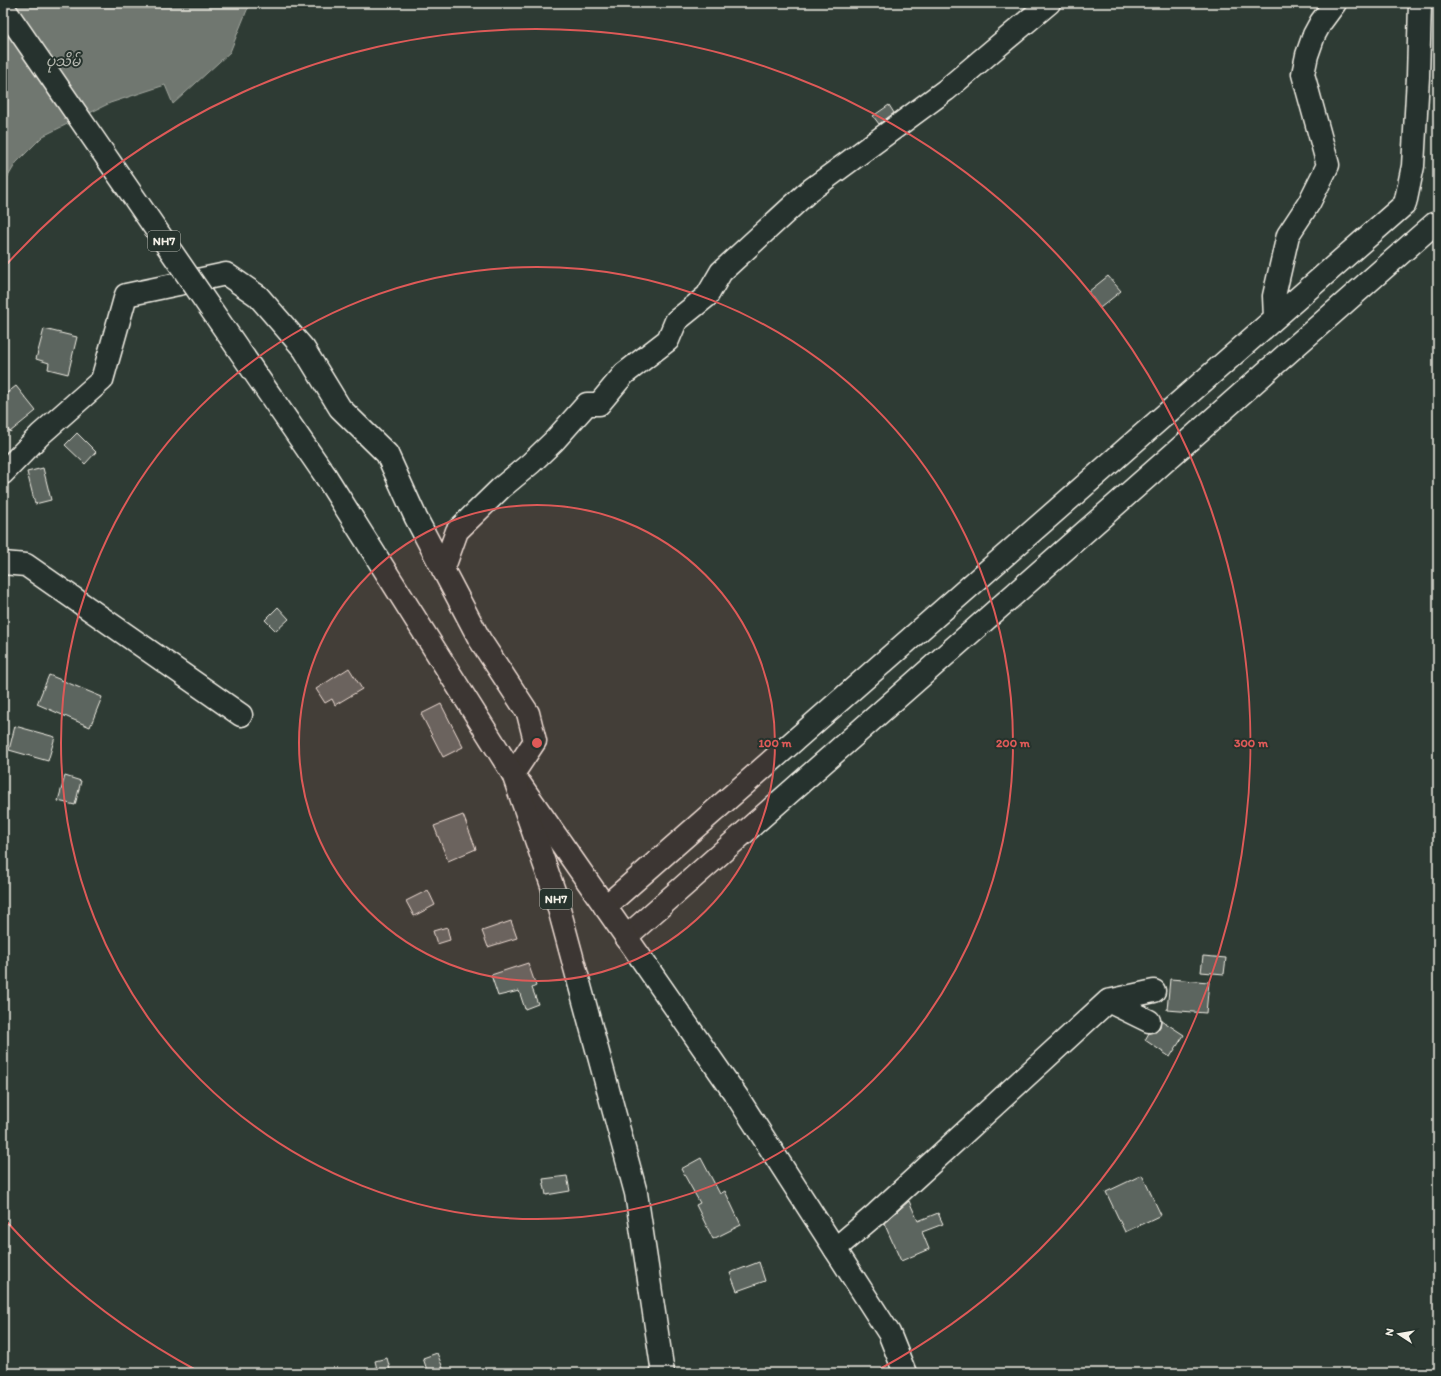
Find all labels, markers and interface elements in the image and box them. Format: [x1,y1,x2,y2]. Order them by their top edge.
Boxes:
water label: ပုသိမ် [46,51,82,73]
road number: NH7 [148,231,180,251]
centre of rings [530,736,544,750]
text: 100 m [758,736,792,750]
text: 200 m [996,736,1031,750]
text: 300 m [1234,736,1269,750]
road number: NH7 [540,889,572,909]
north arrow [1379,1314,1419,1354]
text: N [1383,1327,1397,1337]

